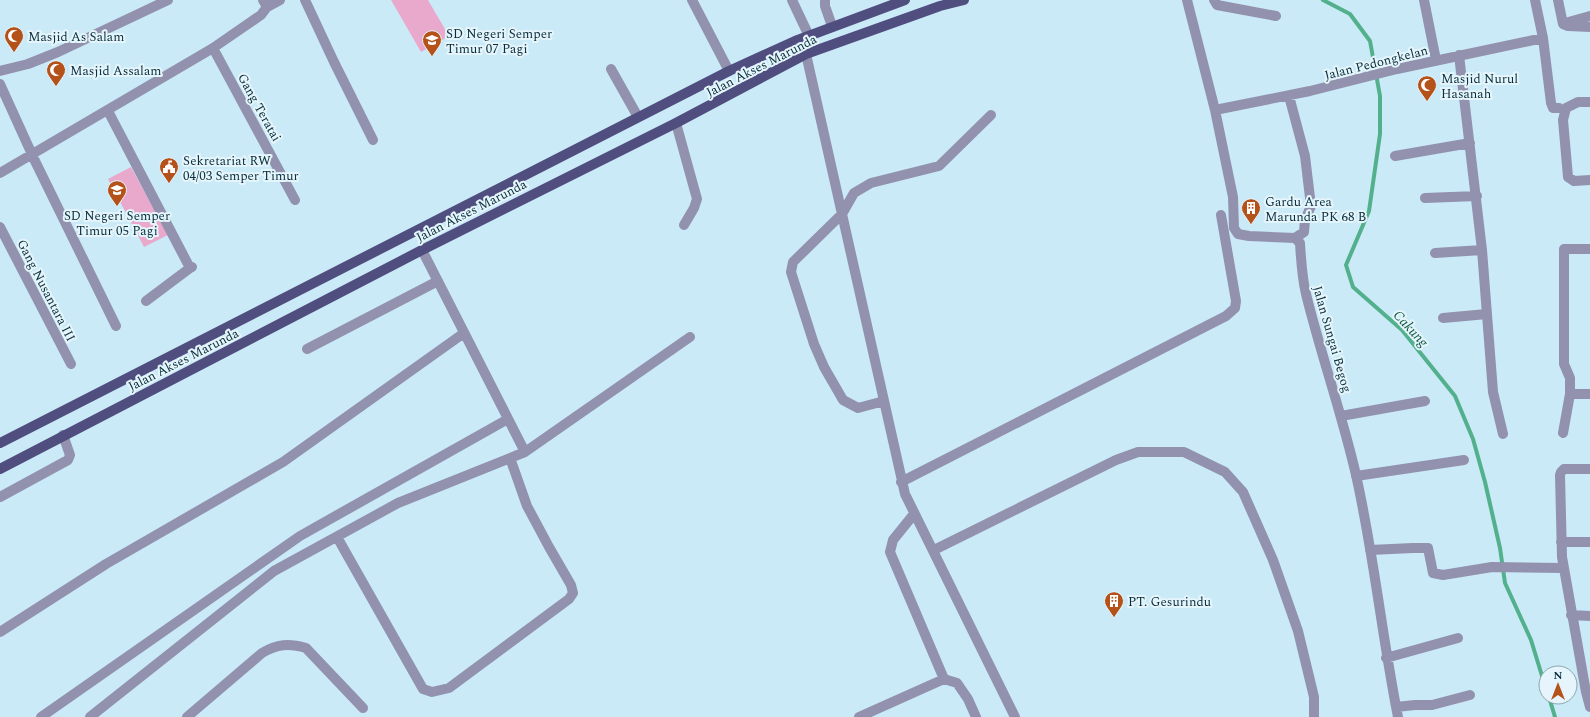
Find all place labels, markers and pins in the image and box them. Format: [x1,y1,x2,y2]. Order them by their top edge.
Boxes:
place label: SD Negeri Semper Timur 07 Pagi [446,24,552,59]
mosque icon: Masjid As Salam [3,25,25,53]
place label: Masjid As Salam [28,27,124,47]
school or university icon: SD Negeri Semper Timur 07 Pagi [421,29,443,57]
mosque icon: Masjid Assalam [45,59,67,87]
place label: Masjid Assalam [70,61,161,81]
place label: Masjid Nurul Hasanah [1441,69,1518,104]
mosque icon: Masjid Nurul Hasanah [1416,74,1438,102]
place label: Sekretariat RW 04/03 Semper Timur [183,151,299,186]
public building icon: Sekretariat RW 04/03 Semper Timur [158,156,180,184]
school or university icon: SD Negeri Semper Timur 05 Pagi [106,179,128,207]
place label: Gardu Area Marunda PK 68 B [1265,192,1366,227]
building icon: Gardu Area Marunda PK 68 B [1240,197,1262,225]
place label: SD Negeri Semper Timur 05 Pagi [64,206,170,241]
building icon: PT. Gesurindu [1103,590,1125,618]
place label: PT. Gesurindu [1128,592,1211,612]

